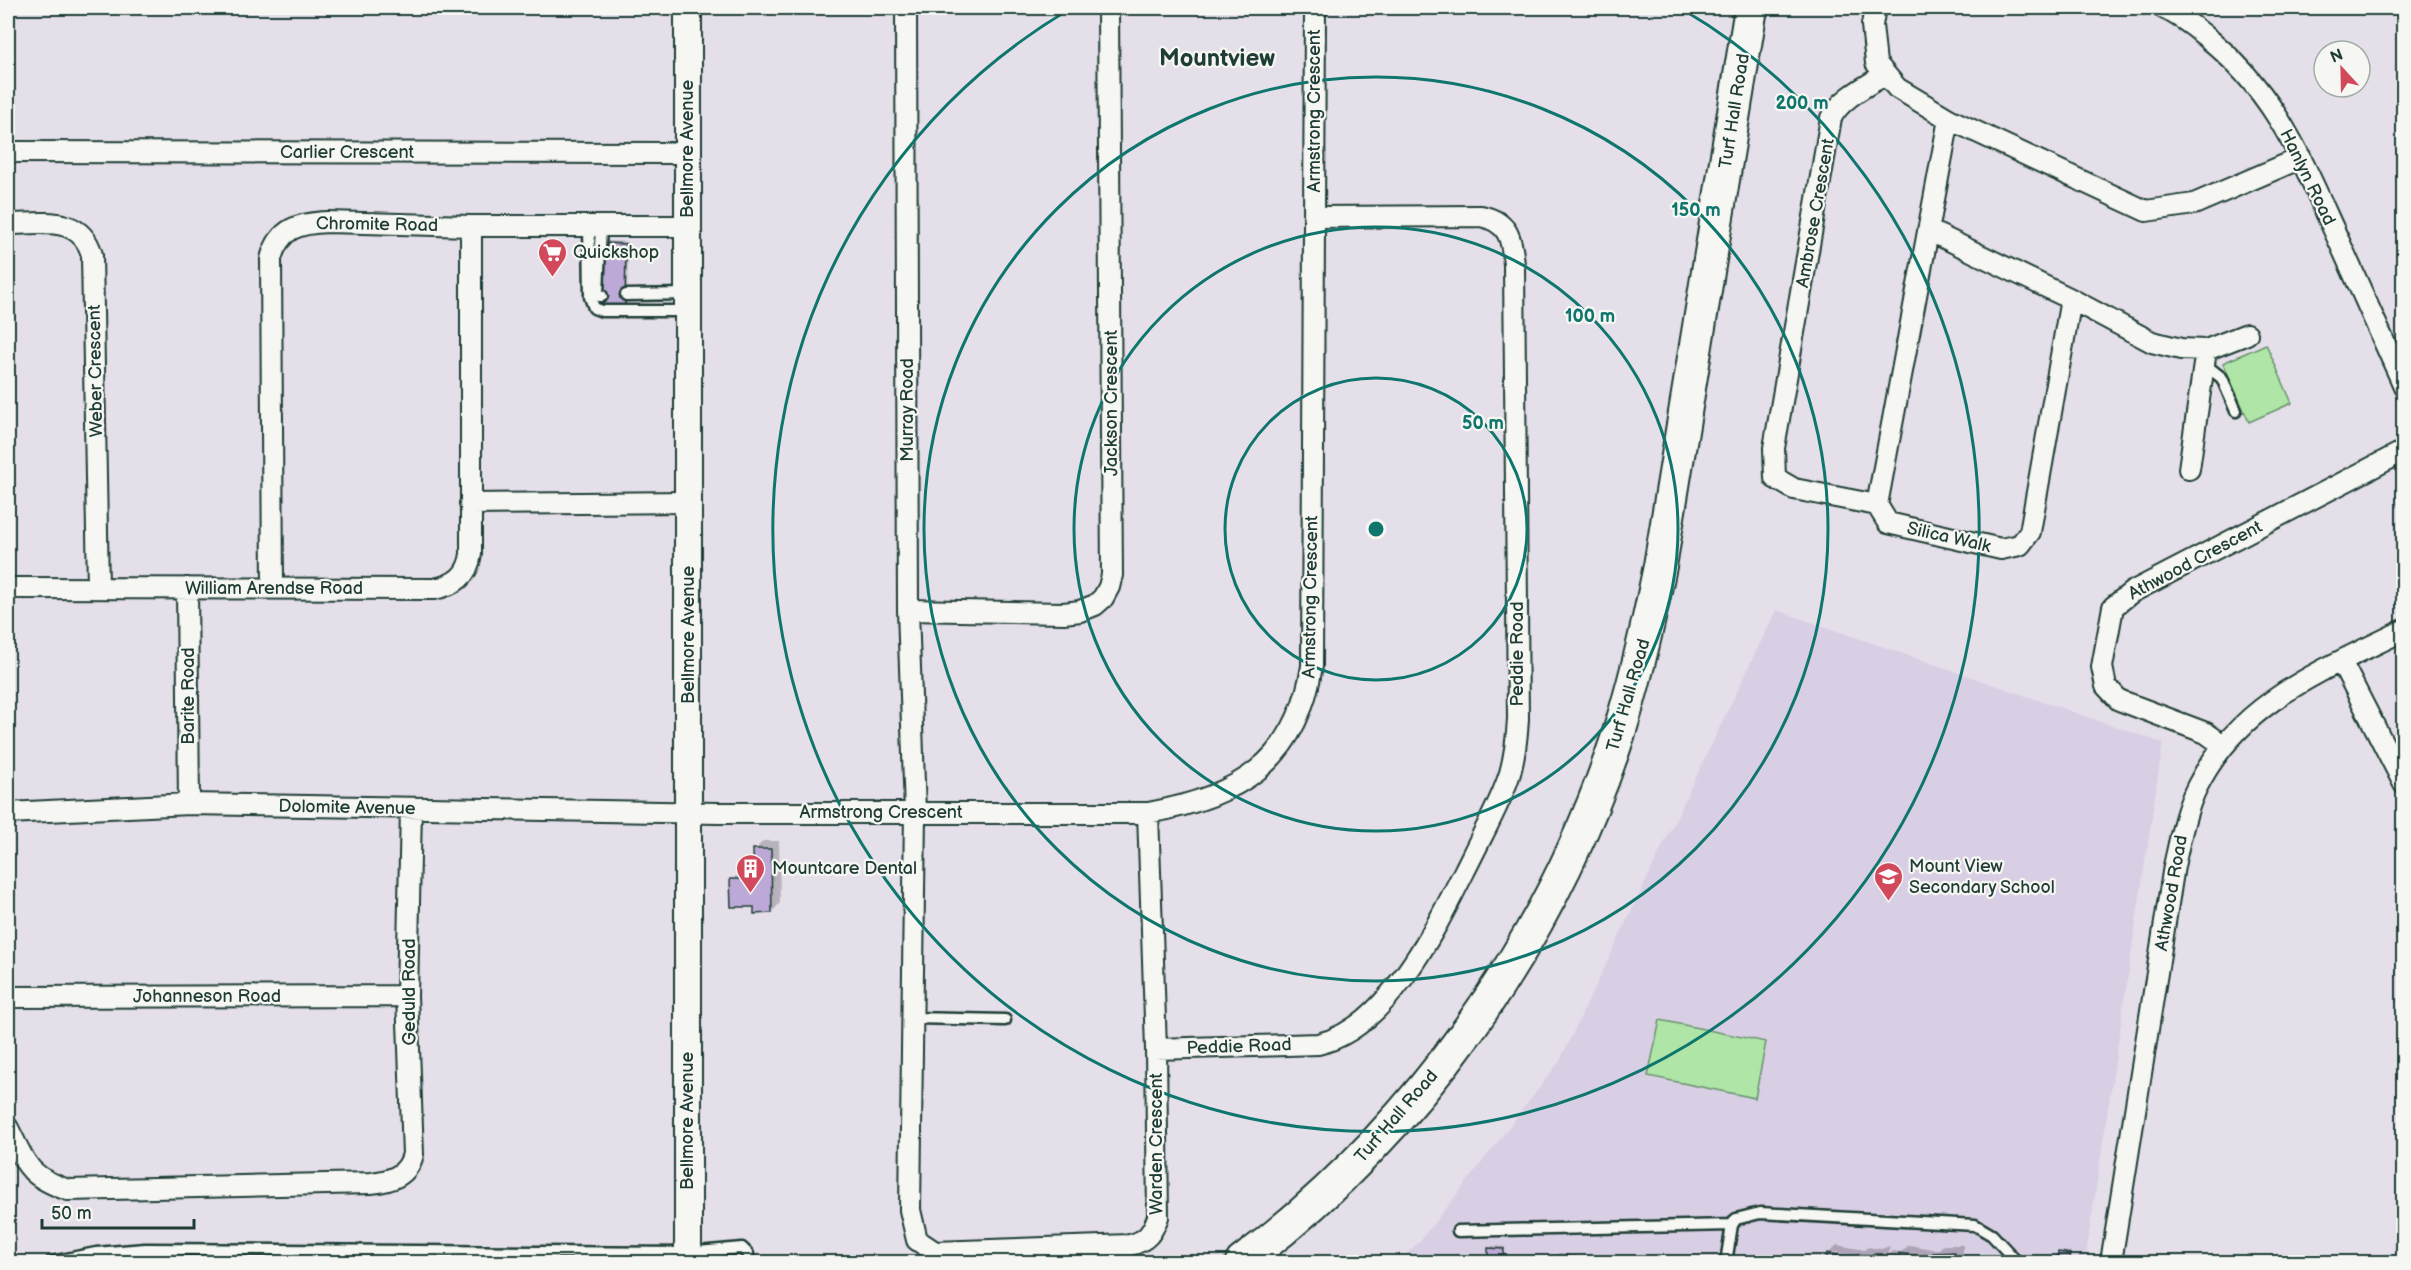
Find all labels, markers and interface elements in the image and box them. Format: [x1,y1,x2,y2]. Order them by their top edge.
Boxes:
street label: Armstrong Crescent [1304,29,1325,193]
north arrow [2312,39,2372,99]
district label: Mountview [1159,44,1275,73]
text: N [2328,45,2346,68]
street label: Turf Hall Road [1715,52,1754,170]
street label: Bellmore Avenue [677,80,698,218]
text: 200 m [1775,93,1829,114]
street label: Hanlyn Road [2275,126,2340,229]
street label: Ambrose Crescent [1792,136,1839,289]
street label: Carlier Crescent [280,142,415,163]
text: 150 m [1671,200,1721,221]
street label: Chromite Road [316,213,438,236]
supermarket icon: Quickshop [536,236,568,278]
place label: Quickshop [573,242,659,263]
street label: Weber Crescent [84,304,107,438]
text: 100 m [1565,306,1615,327]
street label: Jackson Crescent [1101,329,1122,476]
street label: Murray Road [897,358,918,462]
text: 50 m [1462,413,1504,434]
street label: Armstrong Crescent [1299,515,1322,679]
street label: Athwood Crescent [2125,516,2266,605]
street label: Silica Walk [1905,518,1993,557]
centre of rings [1366,519,1386,539]
street label: Bellmore Avenue [678,566,699,704]
street label: William Arendse Road [185,578,363,599]
street label: Peddie Road [1507,601,1528,707]
street label: Turf Hall Road [1602,636,1655,754]
street label: Barite Road [178,647,199,745]
street label: Dolomite Avenue [278,796,416,819]
street label: Armstrong Crescent [799,802,963,823]
street label: Athwood Road [2151,833,2192,953]
building icon: Mountcare Dental [735,852,767,894]
place label: Mount View Secondary School [1909,856,2055,898]
place label: Mountcare Dental [772,858,917,879]
school or university icon: Mount View Secondary School [1872,860,1904,902]
street label: Geduld Road [399,938,420,1046]
street label: Johanneson Road [133,986,281,1007]
street label: Peddie Road [1186,1034,1292,1059]
street label: Bellmore Avenue [677,1052,698,1190]
street label: Turf Hall Road [1350,1066,1442,1167]
street label: Warden Crescent [1146,1072,1167,1215]
scale bar [42,1192,194,1230]
text: 50 m [51,1203,92,1224]

